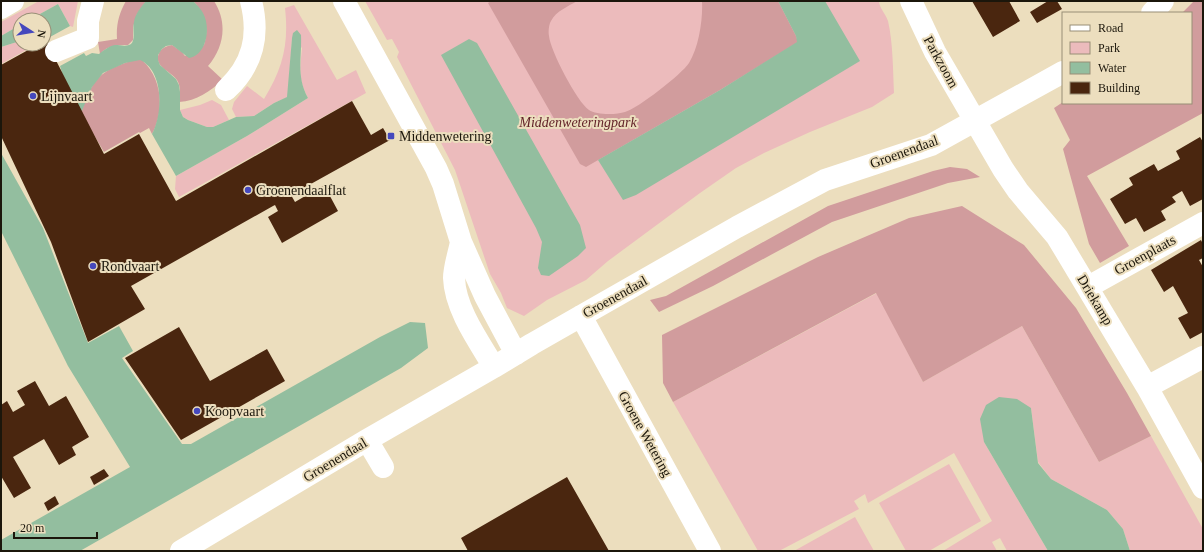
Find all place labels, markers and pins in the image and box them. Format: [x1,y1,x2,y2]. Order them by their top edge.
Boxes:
place label: Lijnvaart [41,89,92,104]
marker: Lijnvaart [28,91,38,101]
place label: Middenwetering [399,129,492,144]
marker: Middenwetering [386,131,396,141]
place label: Groenendaalflat [256,183,346,198]
marker: Groenendaalflat [243,185,253,195]
place label: Rondvaart [101,259,159,274]
marker: Rondvaart [88,261,98,271]
place label: Koopvaart [205,404,264,419]
marker: Koopvaart [192,406,202,416]

